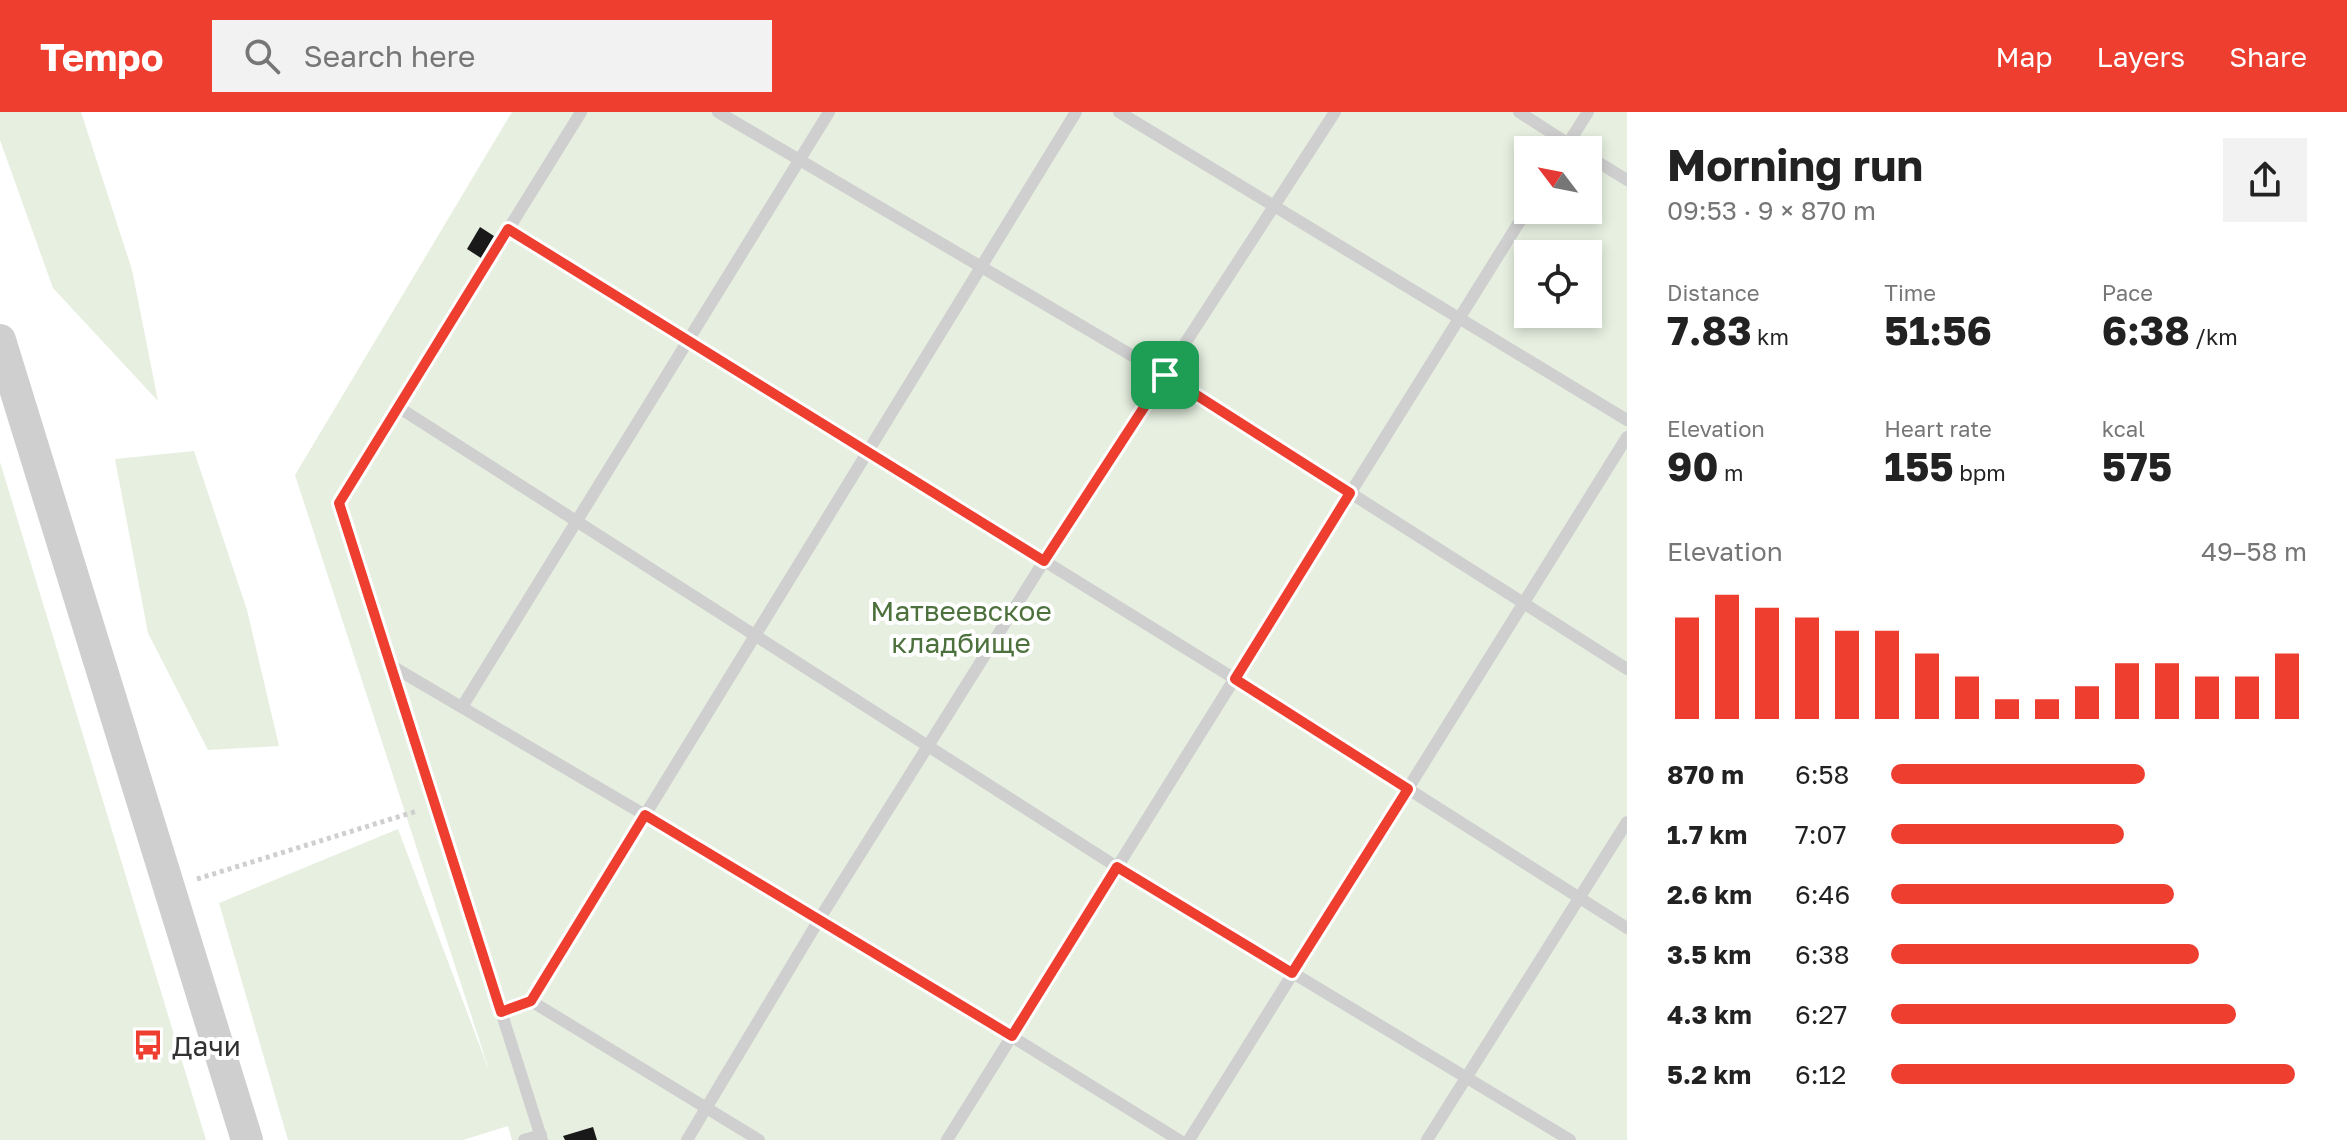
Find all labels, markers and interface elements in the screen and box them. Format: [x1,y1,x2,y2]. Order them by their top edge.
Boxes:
search box [212,20,772,92]
text: Tempo [40,34,164,79]
icon: search [240,34,284,78]
text: Search here [304,38,475,74]
text: Map [1995,40,2053,73]
text: Layers [2097,40,2185,73]
text: Share [2229,40,2307,73]
north arrow [1514,136,1602,224]
map controls [1514,136,1602,328]
text: Morning run [1667,138,1923,191]
button: share [2223,138,2307,222]
text: 09:53 · 9 × 870 m [1667,195,1876,226]
button: locate [1514,240,1602,328]
text: Distance [1667,279,1759,306]
text: Time [1884,279,1936,306]
text: Pace [2102,279,2153,306]
text: 7.83 [1667,306,1752,354]
text: 51:56 [1884,306,1992,354]
text: 6:38 [2102,306,2190,354]
text: km [1752,323,1789,350]
text: /km [2190,323,2238,350]
pin [1131,341,1199,409]
icon: arrive [1143,353,1187,397]
text: Elevation [1667,415,1765,442]
text: Heart rate [1884,415,1992,442]
text: kcal [2102,415,2145,442]
text: 90 [1667,442,1718,490]
text: 155 [1884,442,1954,490]
text: 575 [2102,442,2172,490]
text: m [1718,459,1743,486]
text: bpm [1954,459,2006,486]
text: Elevation [1667,536,1783,567]
text: 49–58 m [2201,536,2307,567]
park label: Матвеевское кладбище [870,594,1052,659]
text: 870 m [1667,759,1744,790]
text: 6:58 [1795,759,1849,790]
text: 1.7 km [1667,819,1747,850]
text: 7:07 [1795,819,1846,850]
text: 2.6 km [1667,879,1752,910]
text: 6:46 [1795,879,1850,910]
text: 3.5 km [1667,939,1751,970]
text: 6:38 [1795,939,1850,970]
text: 4.3 km [1667,999,1752,1030]
text: 6:27 [1795,999,1847,1030]
bus stop icon: Дачи [131,1028,165,1062]
place label: Дачи [172,1029,241,1062]
text: 5.2 km [1667,1059,1751,1090]
text: 6:12 [1795,1059,1846,1090]

